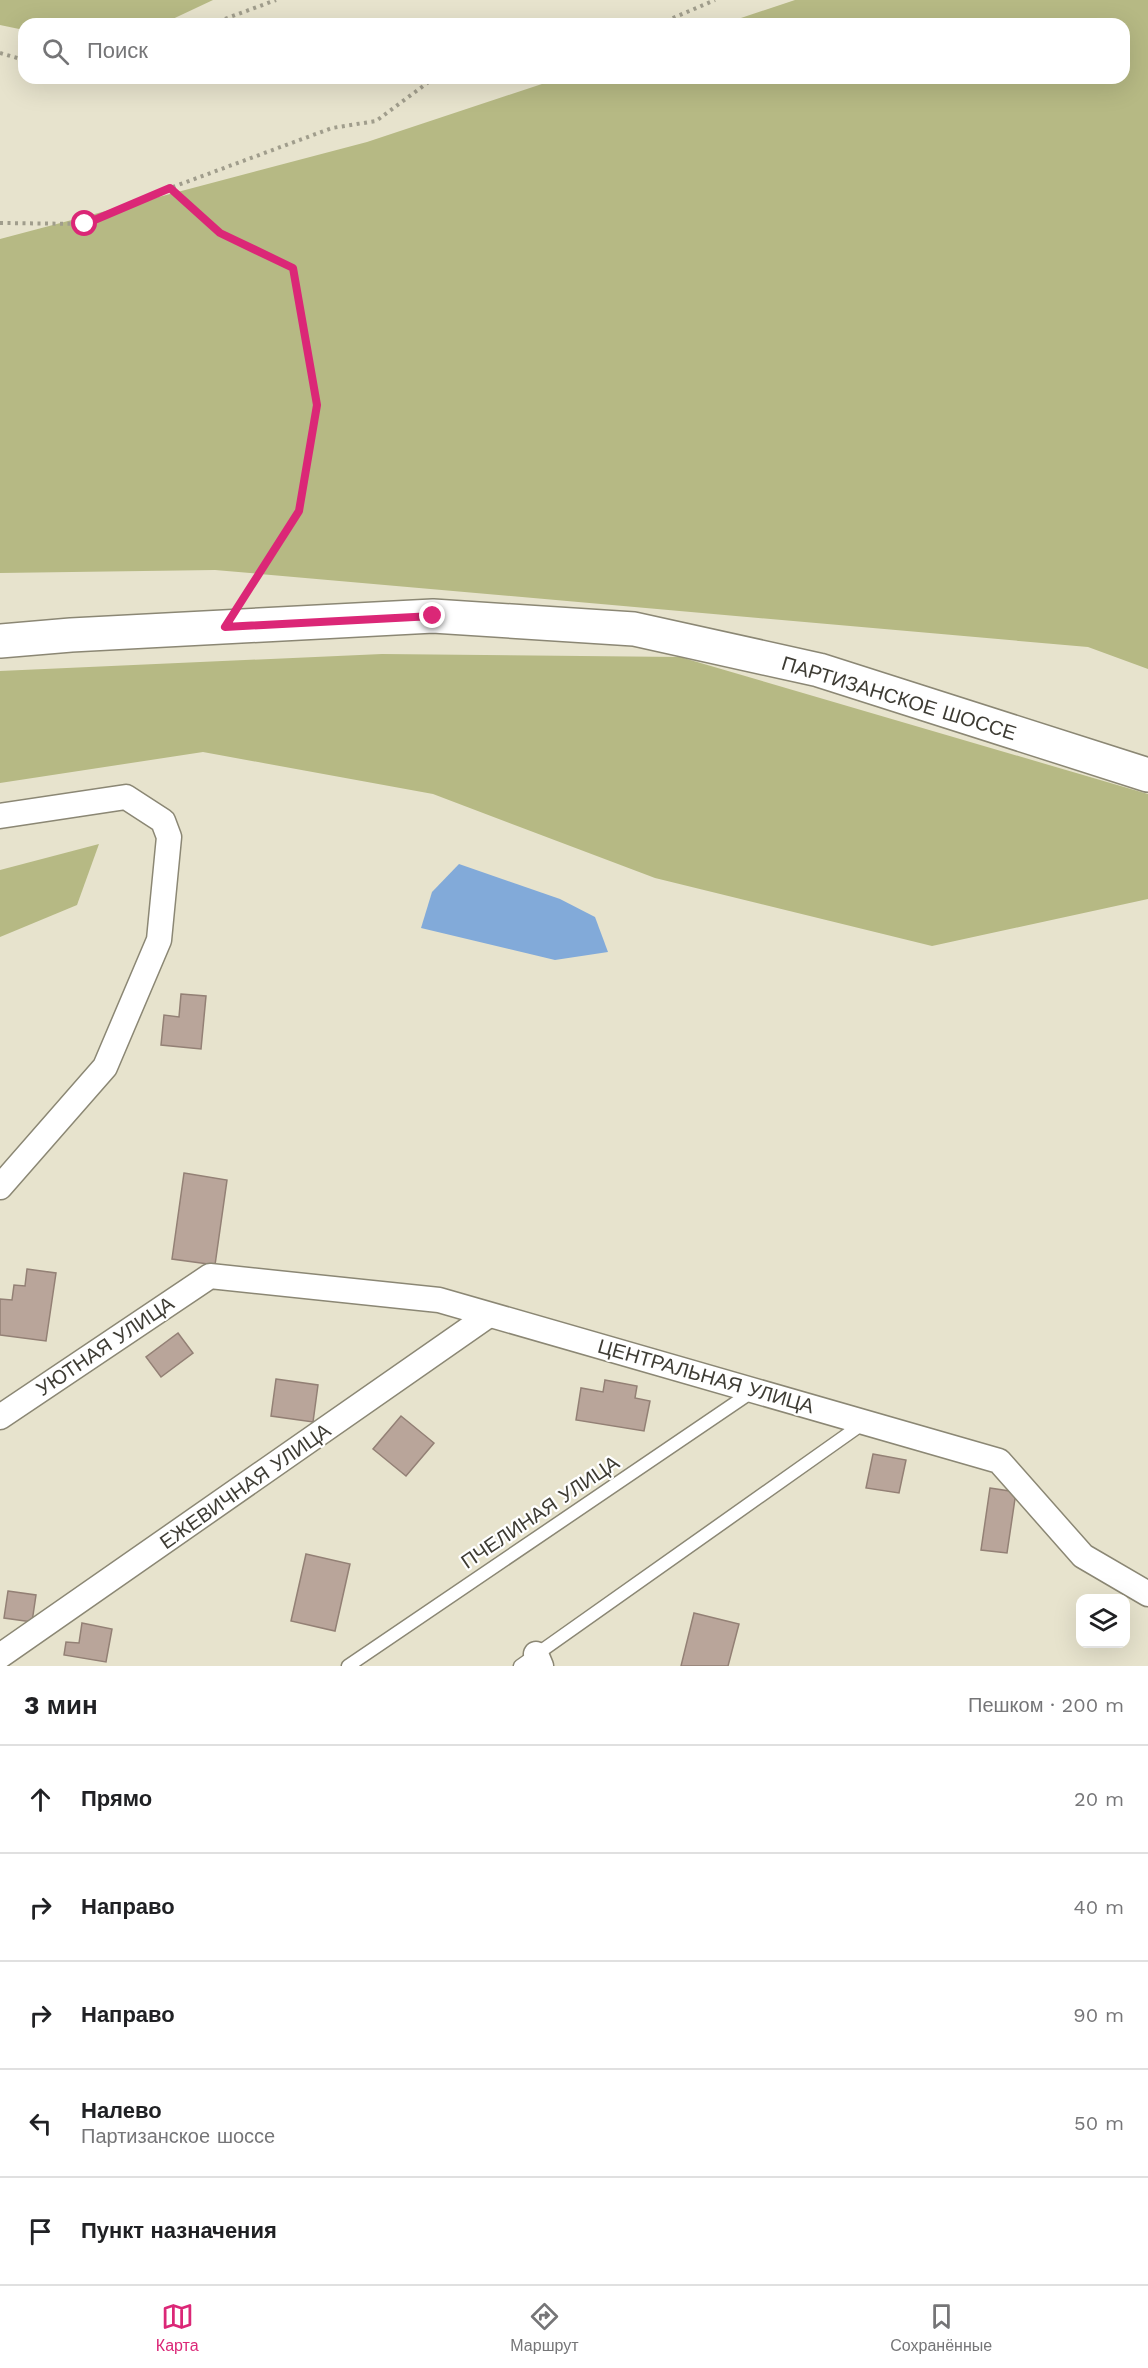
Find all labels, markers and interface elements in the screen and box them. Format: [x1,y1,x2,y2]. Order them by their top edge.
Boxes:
search box [18,18,1130,84]
icon: search [39,35,72,68]
text: Поиск [87,38,148,63]
route start [71,210,97,236]
route end [419,602,445,628]
street label: ПАРТИЗАНСКОЕ ШОССЕ [779,651,1019,745]
street label: УЮТНАЯ УЛИЦА [32,1291,179,1401]
street label: ЦЕНТРАЛЬНАЯ УЛИЦА [595,1334,817,1419]
street label: ЕЖЕВИЧНАЯ УЛИЦА [155,1418,336,1554]
street label: ПЧЕЛИНАЯ УЛИЦА [456,1450,624,1574]
map controls [1076,1594,1130,1648]
button: layers [1076,1594,1130,1648]
text: 3 мин [24,1690,98,1720]
text: Пешком · 200 m [968,1693,1124,1717]
icon: ahead [24,1783,57,1816]
text: Прямо [81,1786,152,1811]
text: 20 m [1074,1787,1124,1811]
icon: right [24,1891,57,1924]
text: Направо [81,1894,175,1919]
text: 40 m [1073,1895,1124,1919]
icon: right [24,1999,57,2032]
text: Направо [81,2002,175,2027]
text: 90 m [1073,2003,1124,2027]
text: Налево [81,2098,162,2123]
icon: left [24,2107,57,2140]
text: 50 m [1074,2111,1124,2135]
text: Партизанское шоссе [81,2124,275,2148]
icon: arrive [24,2215,57,2248]
text: Пункт назначения [81,2218,277,2243]
tab: Карта [156,2300,199,2355]
tab: Маршрут [510,2300,579,2355]
tab: Сохранённые [890,2300,992,2355]

